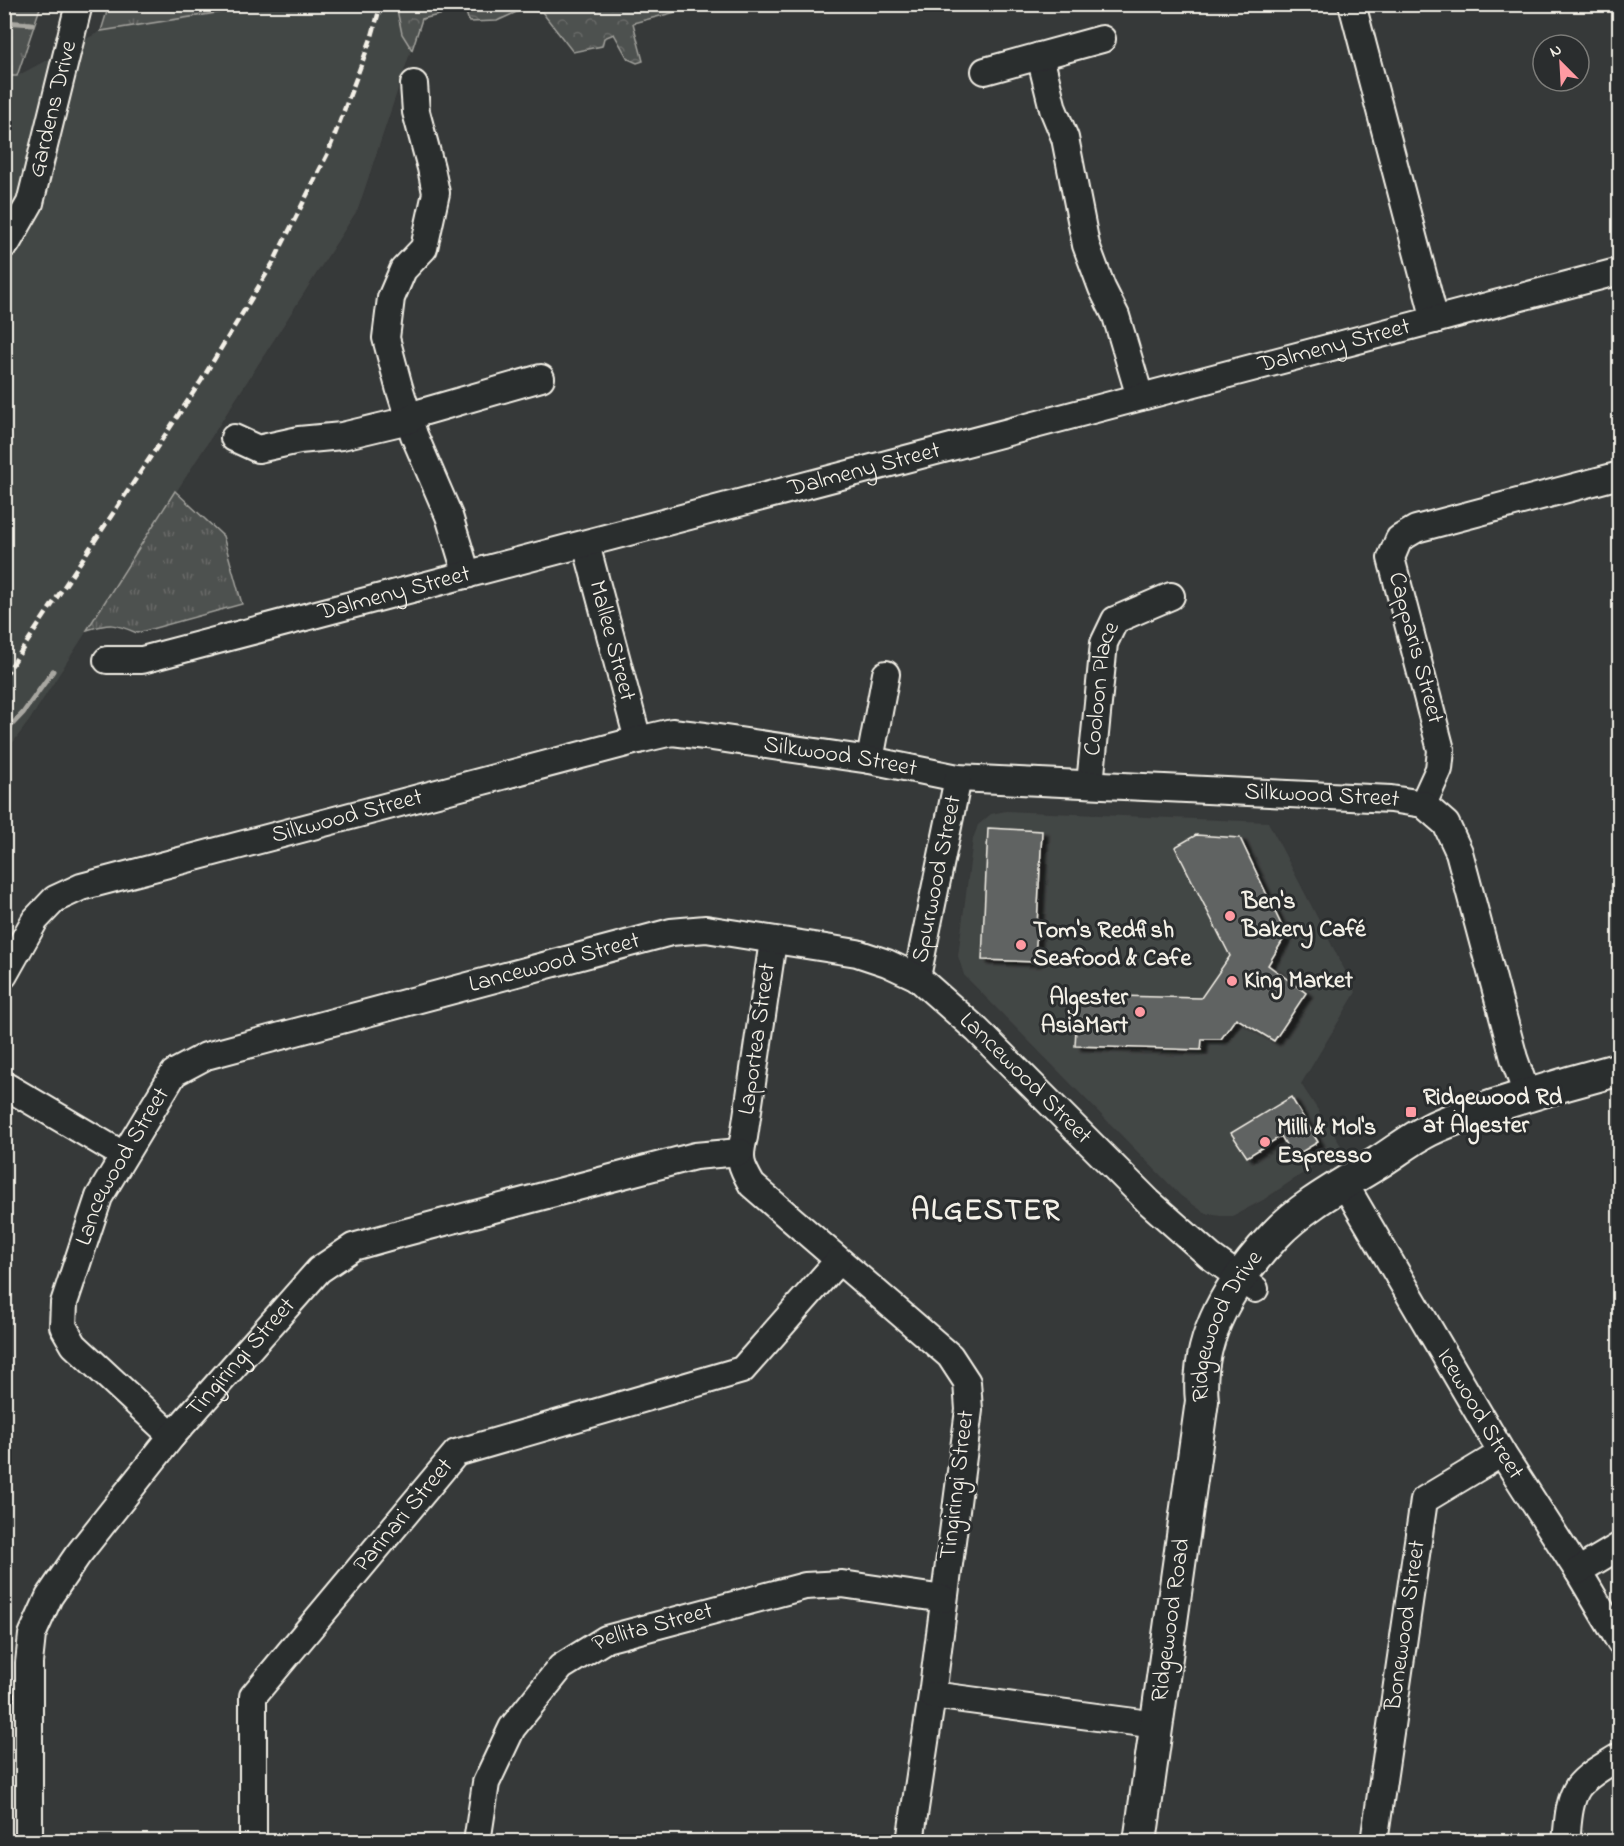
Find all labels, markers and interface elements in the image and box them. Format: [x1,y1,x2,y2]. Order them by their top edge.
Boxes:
north arrow [1531,33,1591,93]
street label: Gardens Drive [19,37,87,181]
text: N [1546,38,1566,64]
street label: Dalmeny Street [1254,309,1414,383]
street label: Dalmeny Street [784,433,944,507]
street label: Dalmeny Street [314,557,474,631]
street label: Capparis Street [1378,568,1452,728]
street label: Mallee Street [579,576,644,705]
street label: Cooloon Place [1075,615,1129,757]
street label: Silkwood Street [761,727,920,787]
street label: Silkwood Street [1244,774,1402,818]
street label: Silkwood Street [268,780,426,853]
street label: Spurwood Street [903,792,971,966]
place label: Ben's Bakery Café [1241,885,1367,949]
marker: Ben's Bakery Café [1223,909,1237,923]
place label: Tom's Redfish Seafood & Cafe [1033,914,1193,977]
street label: Lancewood Street [465,924,644,1003]
marker: Tom's Redfish Seafood & Cafe [1014,938,1028,952]
street label: Laportea Street [730,961,786,1117]
place label: King Market [1244,964,1354,1000]
marker: King Market [1225,974,1239,988]
place label: Algester AsiaMart [1041,981,1129,1044]
street label: Lancewood Street [951,1004,1100,1153]
marker: Algester AsiaMart [1133,1005,1147,1019]
street label: Lancewood Street [67,1081,179,1250]
place label: Ridgewood Rd at Algester [1423,1081,1563,1145]
marker: Ridgewood Rd at Algester [1404,1105,1418,1119]
place label: Milli & Mol's Espresso [1277,1111,1376,1174]
marker: Milli & Mol's Espresso [1258,1135,1272,1149]
district label: ALGESTER [911,1190,1061,1234]
street label: Ridgewood Drive [1184,1242,1272,1403]
street label: Tingiringi Street [178,1290,304,1426]
street label: Icewood Street [1427,1342,1532,1487]
street label: Tingiringi Street [931,1408,985,1562]
street label: Parinari Street [345,1451,462,1581]
street label: Ridgewood Road [1142,1536,1200,1704]
street label: Bonewood Street [1376,1538,1435,1714]
street label: Pellita Street [585,1594,717,1661]

